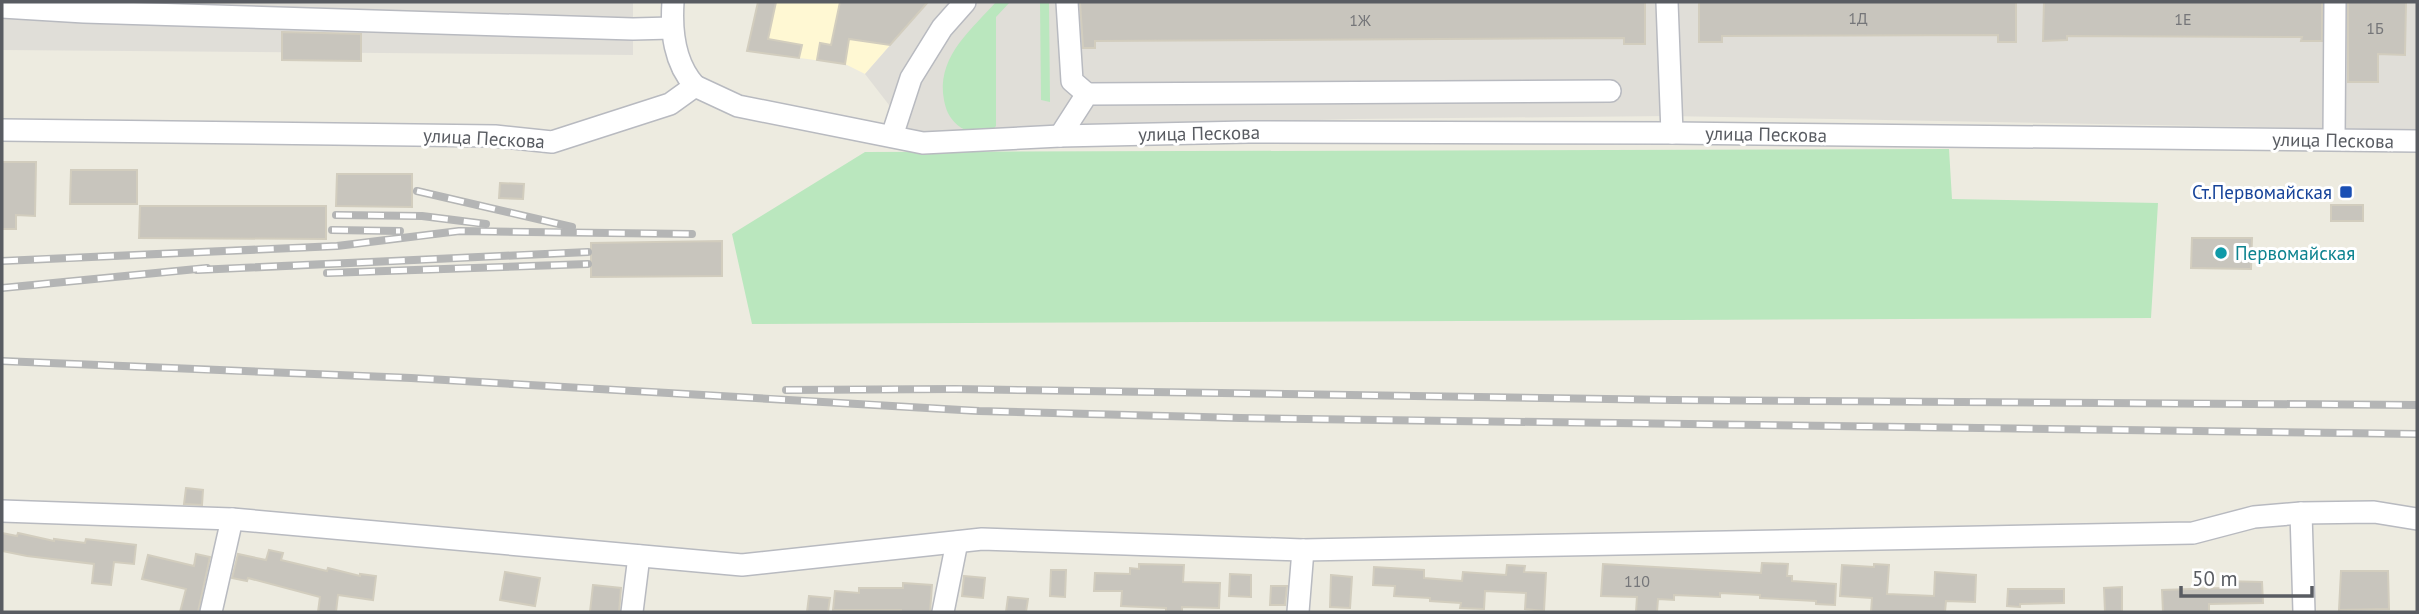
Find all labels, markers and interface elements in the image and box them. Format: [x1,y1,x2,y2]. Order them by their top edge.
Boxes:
house number: 1Д [1848,8,1868,28]
house number: 1Е [2174,9,2192,29]
house number: 1Ж [1349,10,1371,30]
house number: 1Б [2366,18,2384,38]
street label: улица Пескова [1138,120,1260,146]
street label: улица Пескова [1705,121,1827,147]
street label: улица Пескова [422,123,546,153]
street label: улица Пескова [2272,127,2394,153]
place label: Ст.Первомайская [2192,180,2332,204]
marker: Ст.Первомайская [2338,184,2354,200]
place label: Первомайская [2235,241,2355,265]
marker: Первомайская [2213,245,2229,261]
scale bar [2181,554,2312,598]
text: 50 m [2192,565,2238,592]
house number: 110 [1624,571,1650,591]

